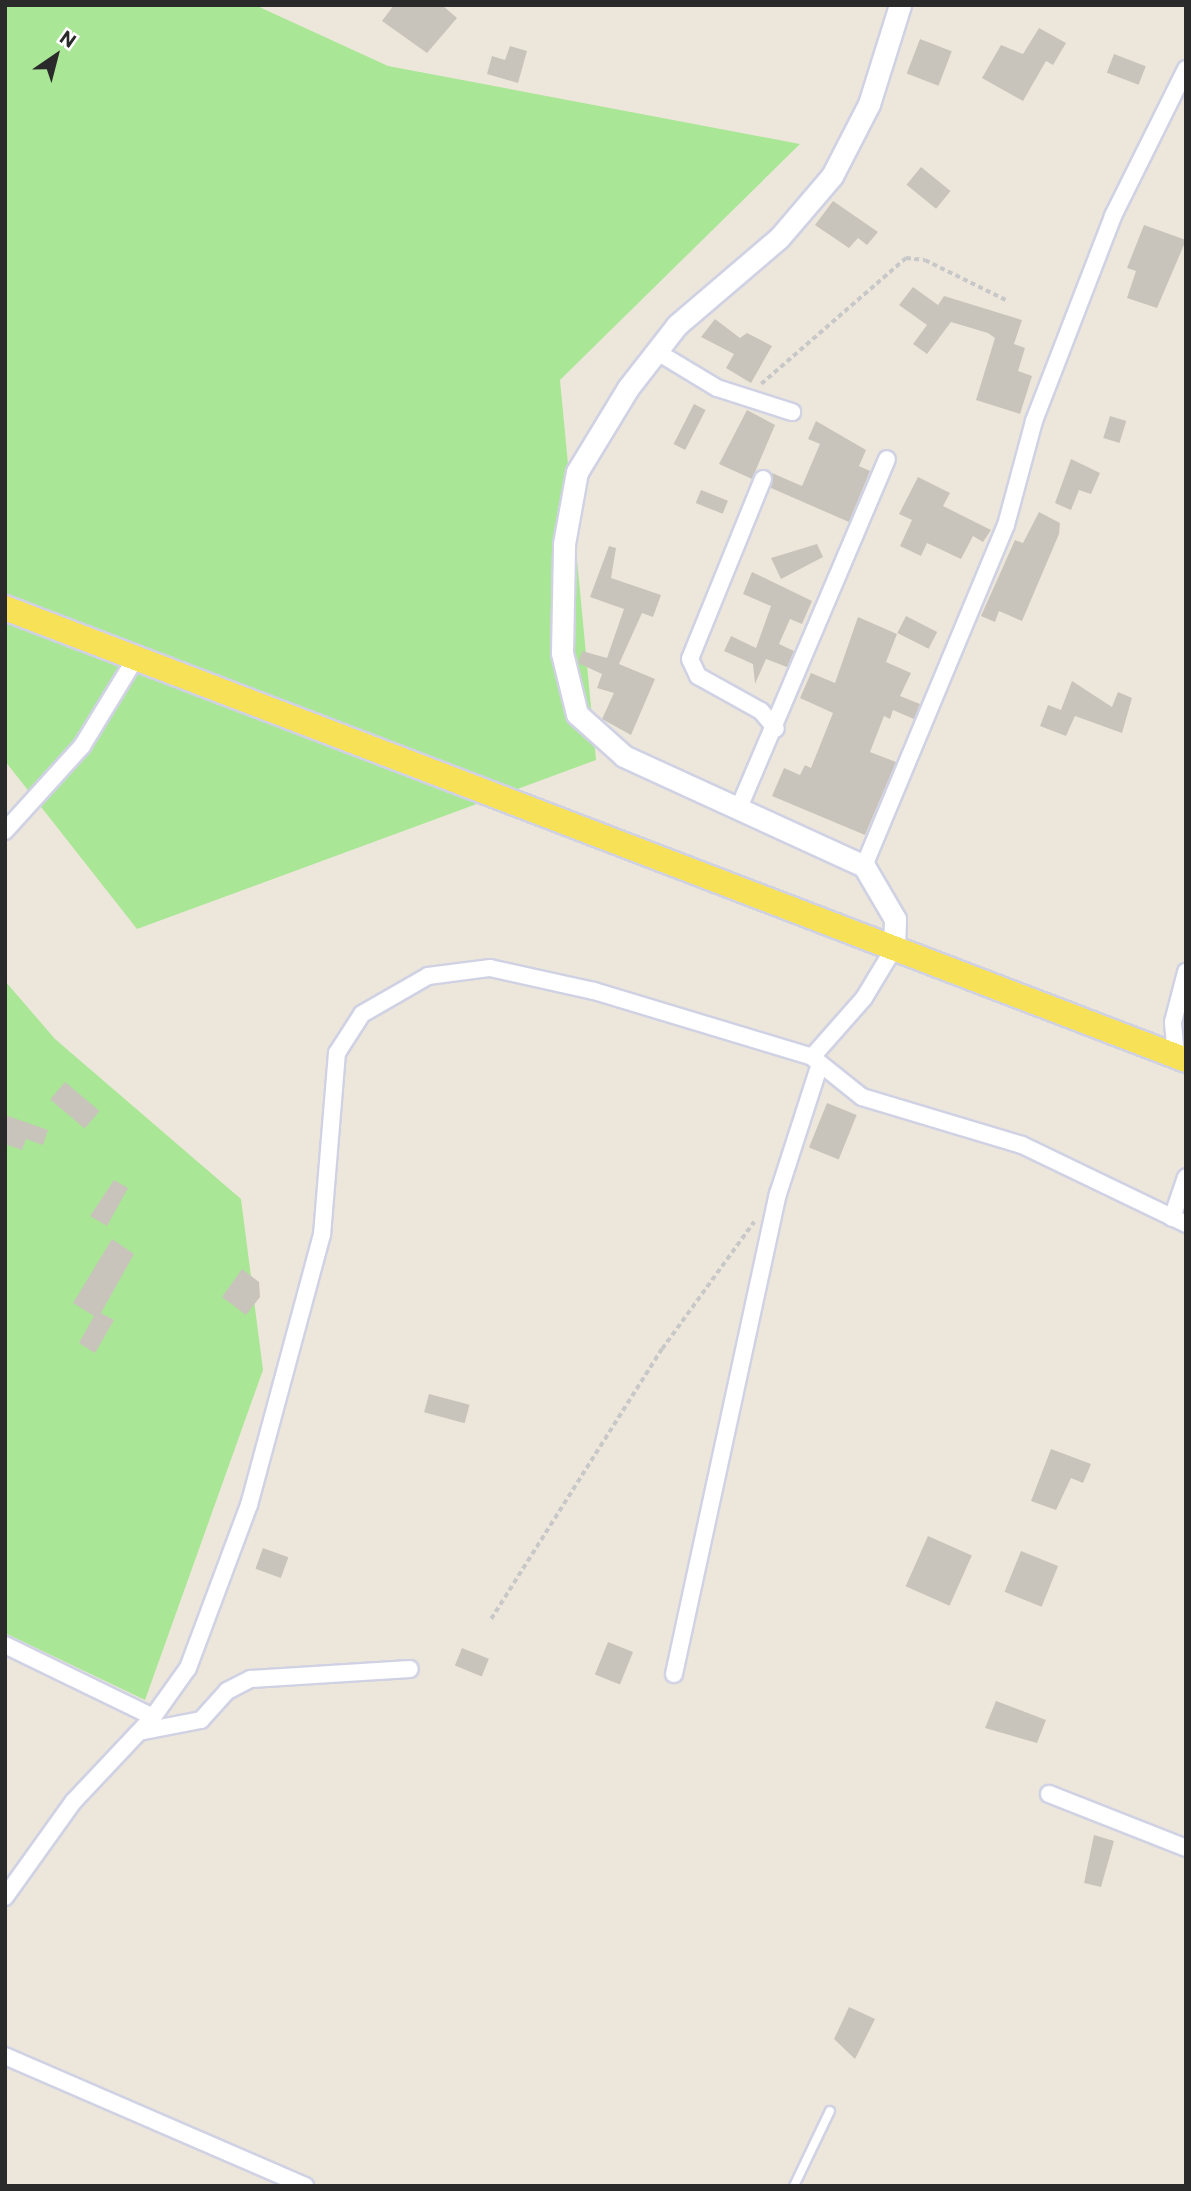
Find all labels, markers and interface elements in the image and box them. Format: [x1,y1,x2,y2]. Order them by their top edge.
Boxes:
north arrow [21,21,91,91]
text: N [56,25,81,52]

